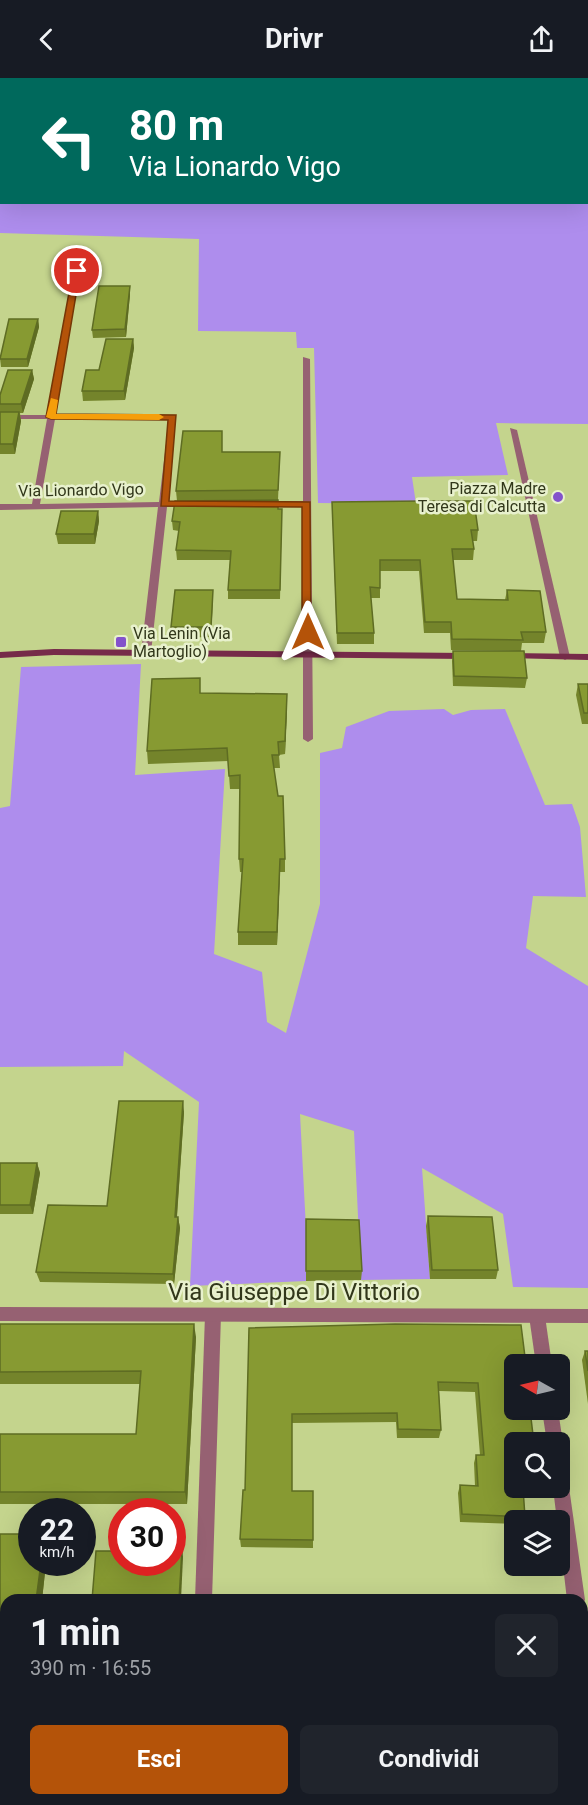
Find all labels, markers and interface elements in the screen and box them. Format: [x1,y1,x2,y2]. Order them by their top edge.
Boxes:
icon: back [30,23,63,56]
text: Drivr [265,23,323,55]
icon: share [525,23,558,56]
text: 80 m [129,101,224,150]
icon: left [30,102,108,180]
text: Via Lionardo Vigo [129,151,341,183]
pin [51,245,102,296]
icon: arrive [60,254,93,287]
street label: Via Lionardo Vigo [18,479,144,501]
place label: Piazza Madre Teresa di Calcutta [418,479,546,516]
marker: Piazza Madre Teresa di Calcutta [551,490,565,504]
position arrow [276,600,340,664]
place label: Via Lenin (Via Martoglio) [133,624,231,661]
marker: Via Lenin (Via Martoglio) [114,635,128,649]
street label: Via Giuseppe Di Vittorio [168,1278,420,1306]
north arrow [504,1354,570,1420]
map controls [504,1354,570,1576]
button: search [504,1432,570,1498]
speed limit sign: 30 [108,1498,186,1576]
button: layers [504,1510,570,1576]
text: 22 [40,1512,74,1547]
text: km/h [39,1543,75,1561]
text: 1 min [30,1612,121,1654]
button: close [495,1614,558,1677]
text: 390 m · 16:55 [30,1656,151,1680]
button: Esci [30,1725,288,1794]
button: Condividi [300,1725,558,1794]

